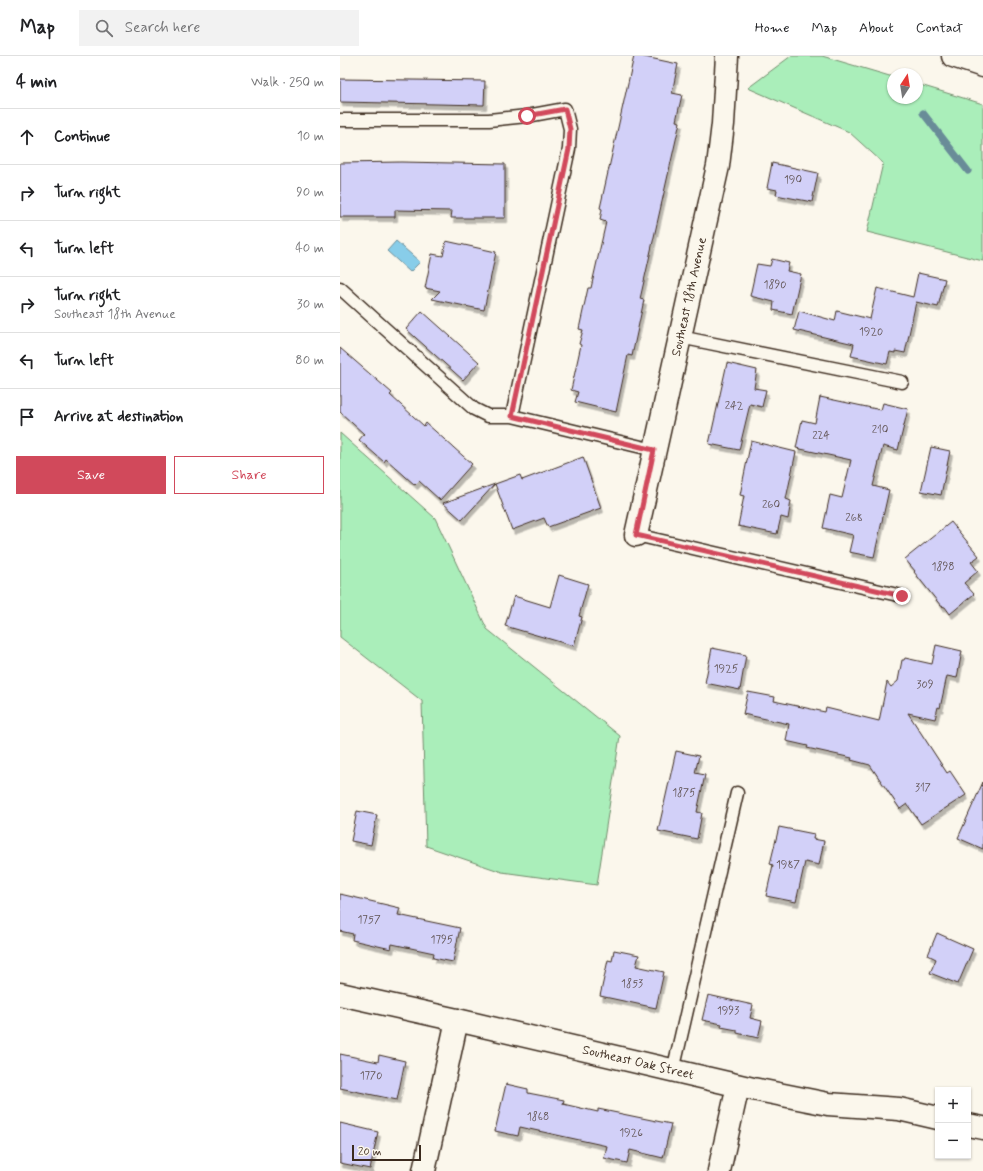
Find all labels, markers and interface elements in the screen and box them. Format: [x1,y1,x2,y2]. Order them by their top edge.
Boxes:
search box [79,10,359,46]
text: Map [20,15,55,40]
icon: search [93,17,115,39]
text: Search here [125,18,200,38]
text: Home [755,19,789,37]
text: Map [811,19,837,37]
text: About [859,19,894,37]
text: Contact [916,19,963,37]
north arrow [887,68,923,104]
text: 4 min [16,71,57,93]
text: Walk · 250 m [251,74,324,91]
route start [518,107,536,125]
icon: ahead [16,126,38,148]
text: Continue [54,127,110,147]
text: 10 m [297,128,324,145]
house number: 190 [784,173,802,187]
icon: right [16,182,38,204]
text: Turn right [54,183,121,203]
text: 90 m [296,184,324,201]
street label: Southeast 18th Avenue [667,236,710,358]
icon: left [16,238,38,260]
text: Turn left [54,239,114,259]
text: 40 m [295,240,324,257]
house number: 1890 [764,278,786,292]
text: Turn right [54,286,121,306]
icon: right [16,294,38,316]
text: 30 m [297,296,324,313]
text: Southeast 18th Avenue [54,306,176,323]
house number: 1920 [859,325,883,339]
icon: left [16,350,38,372]
text: Turn left [54,351,114,371]
text: 80 m [295,352,324,369]
house number: 242 [725,399,744,413]
icon: arrive [16,406,38,428]
text: Arrive at destination [54,407,183,427]
house number: 210 [872,423,888,437]
house number: 224 [812,429,830,443]
button: Save [16,456,166,494]
button: Share [174,456,324,494]
house number: 260 [762,498,780,512]
house number: 268 [845,511,863,525]
house number: 1898 [932,560,954,574]
route end [893,587,911,605]
house number: 1925 [714,662,739,676]
house number: 309 [916,678,934,692]
house number: 317 [915,781,931,795]
house number: 1875 [672,786,696,800]
house number: 1987 [776,858,800,872]
house number: 1757 [357,913,381,927]
house number: 1795 [431,933,454,947]
house number: 1853 [621,977,643,991]
house number: 1993 [717,1004,739,1018]
street label: Southeast Oak Street [581,1041,696,1083]
house number: 1770 [360,1069,382,1083]
map controls [935,1087,971,1159]
button: + [935,1087,971,1123]
house number: 1868 [527,1110,549,1124]
button: − [935,1123,971,1159]
house number: 1926 [619,1126,643,1140]
scale bar [352,1143,421,1162]
text: 20 m [358,1145,381,1159]

